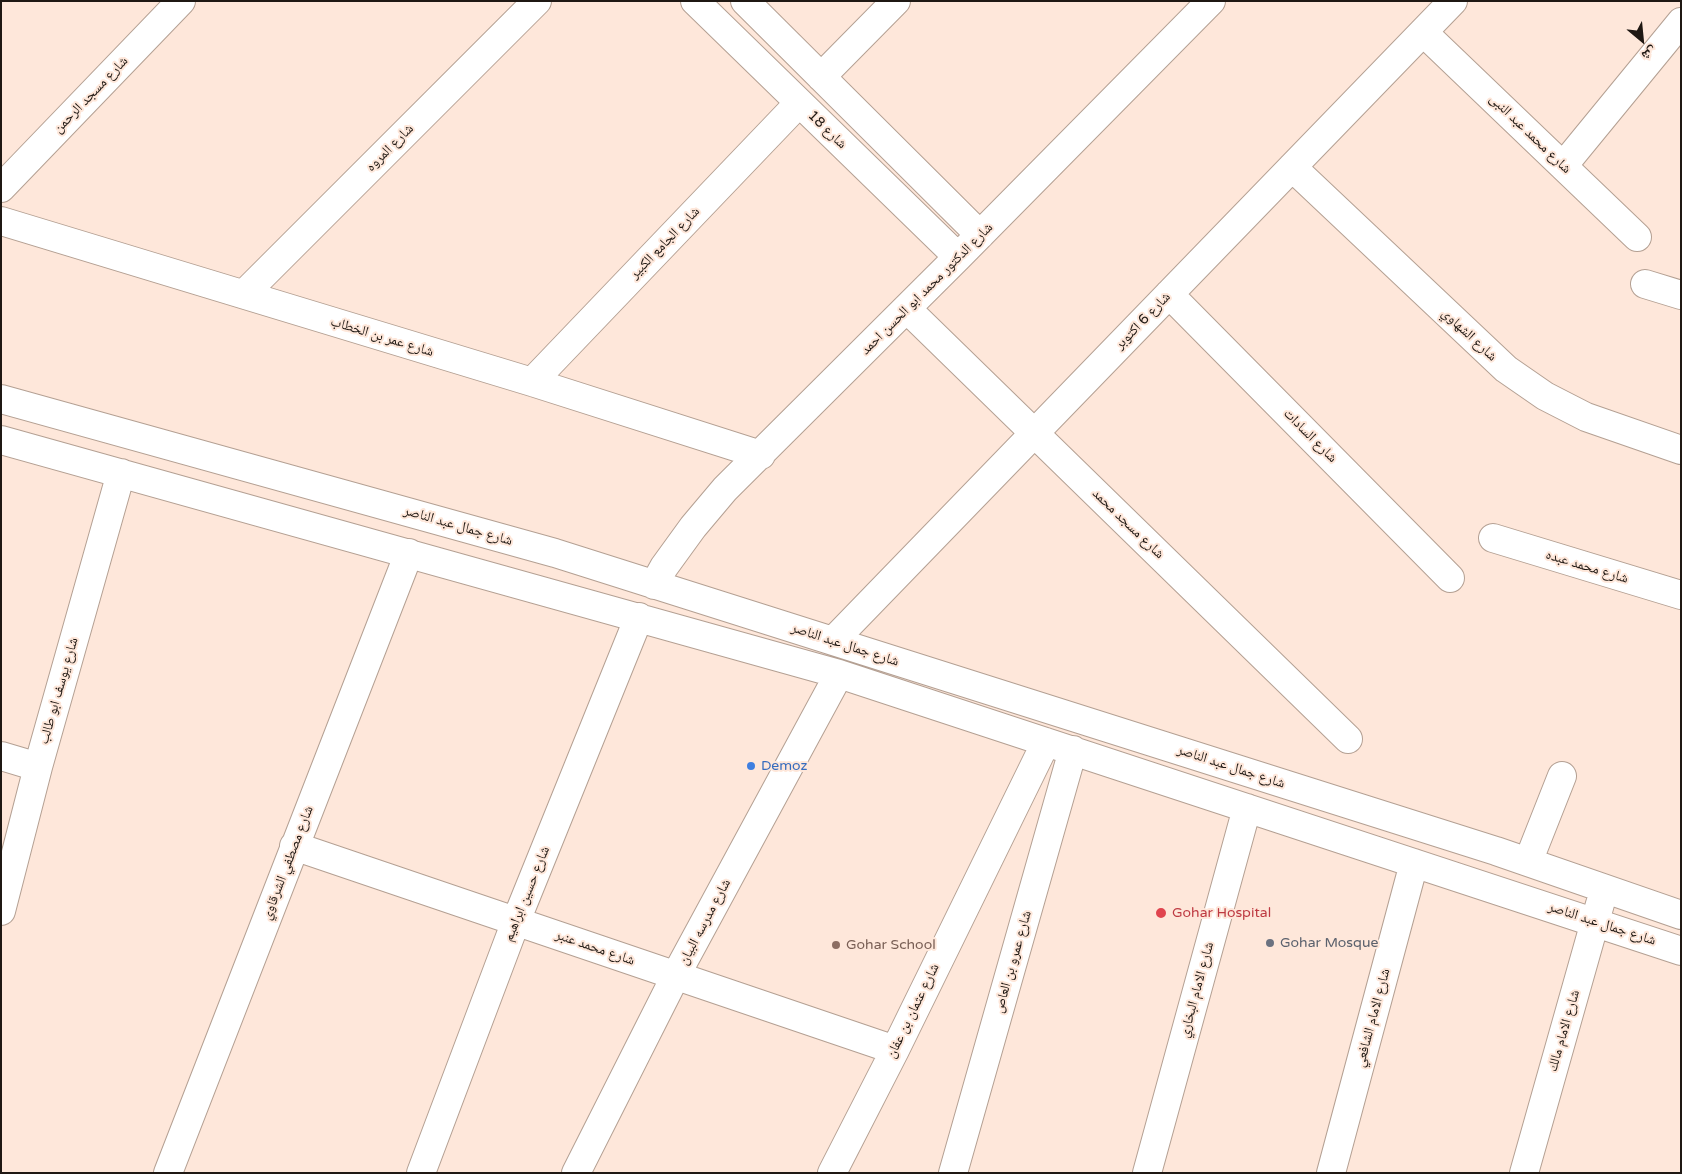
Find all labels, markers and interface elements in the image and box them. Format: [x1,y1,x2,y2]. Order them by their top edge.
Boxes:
north arrow [1617,15,1667,65]
text: ش [1639,43,1660,65]
street label: شارع مسجد الرحمن [50,53,132,137]
street label: شارع محمد عبد النبى [1485,91,1575,177]
street label: شارع 18 [804,107,850,153]
street label: شارع المروه [363,121,417,175]
street label: شارع الجامع الكبير [626,203,704,283]
street label: شارع الدكتور محمد ابو الحسن احمد [857,219,997,359]
street label: شارع 6 اكتوبر [1112,289,1174,353]
street label: شارع الشهاوي [1438,305,1500,365]
street label: شارع عمر بن الخطاب [328,313,436,361]
street label: شارع السادات [1280,406,1340,466]
street label: شارع مسجد محمد [1088,485,1168,563]
street label: شارع جمال عبد الناصر [402,502,514,550]
street label: شارع محمد عبده [1544,546,1630,588]
street label: شارع جمال عبد الناصر [789,620,901,670]
street label: شارع يوسف ابو طالب [36,636,82,746]
street label: شارع جمال عبد الناصر [1175,742,1287,792]
place label: Demoz [761,758,808,774]
marker: Demoz [745,760,757,772]
street label: شارع مصطفي الشرقاوي [258,804,318,922]
street label: شارع حسين ابراهيم [500,844,554,944]
street label: شارع مدرسه البيان [675,876,735,968]
street label: شارع جمال عبد الناصر [1546,899,1658,949]
place label: Gohar Hospital [1172,905,1271,921]
marker: Gohar Hospital [1154,906,1168,920]
street label: شارع عمرو بن العاص [990,909,1036,1015]
street label: شارع محمد عنبر [553,927,637,969]
place label: Gohar Mosque [1280,935,1378,951]
place label: Gohar School [846,937,936,953]
marker: Gohar Mosque [1264,937,1276,949]
marker: Gohar School [830,939,842,951]
street label: شارع الامام البخاري [1176,940,1218,1040]
street label: شارع عثمان بن عفان [883,961,943,1061]
street label: شارع الامام الشافعي [1352,967,1394,1069]
street label: شارع الامام مالك [1544,988,1584,1074]

